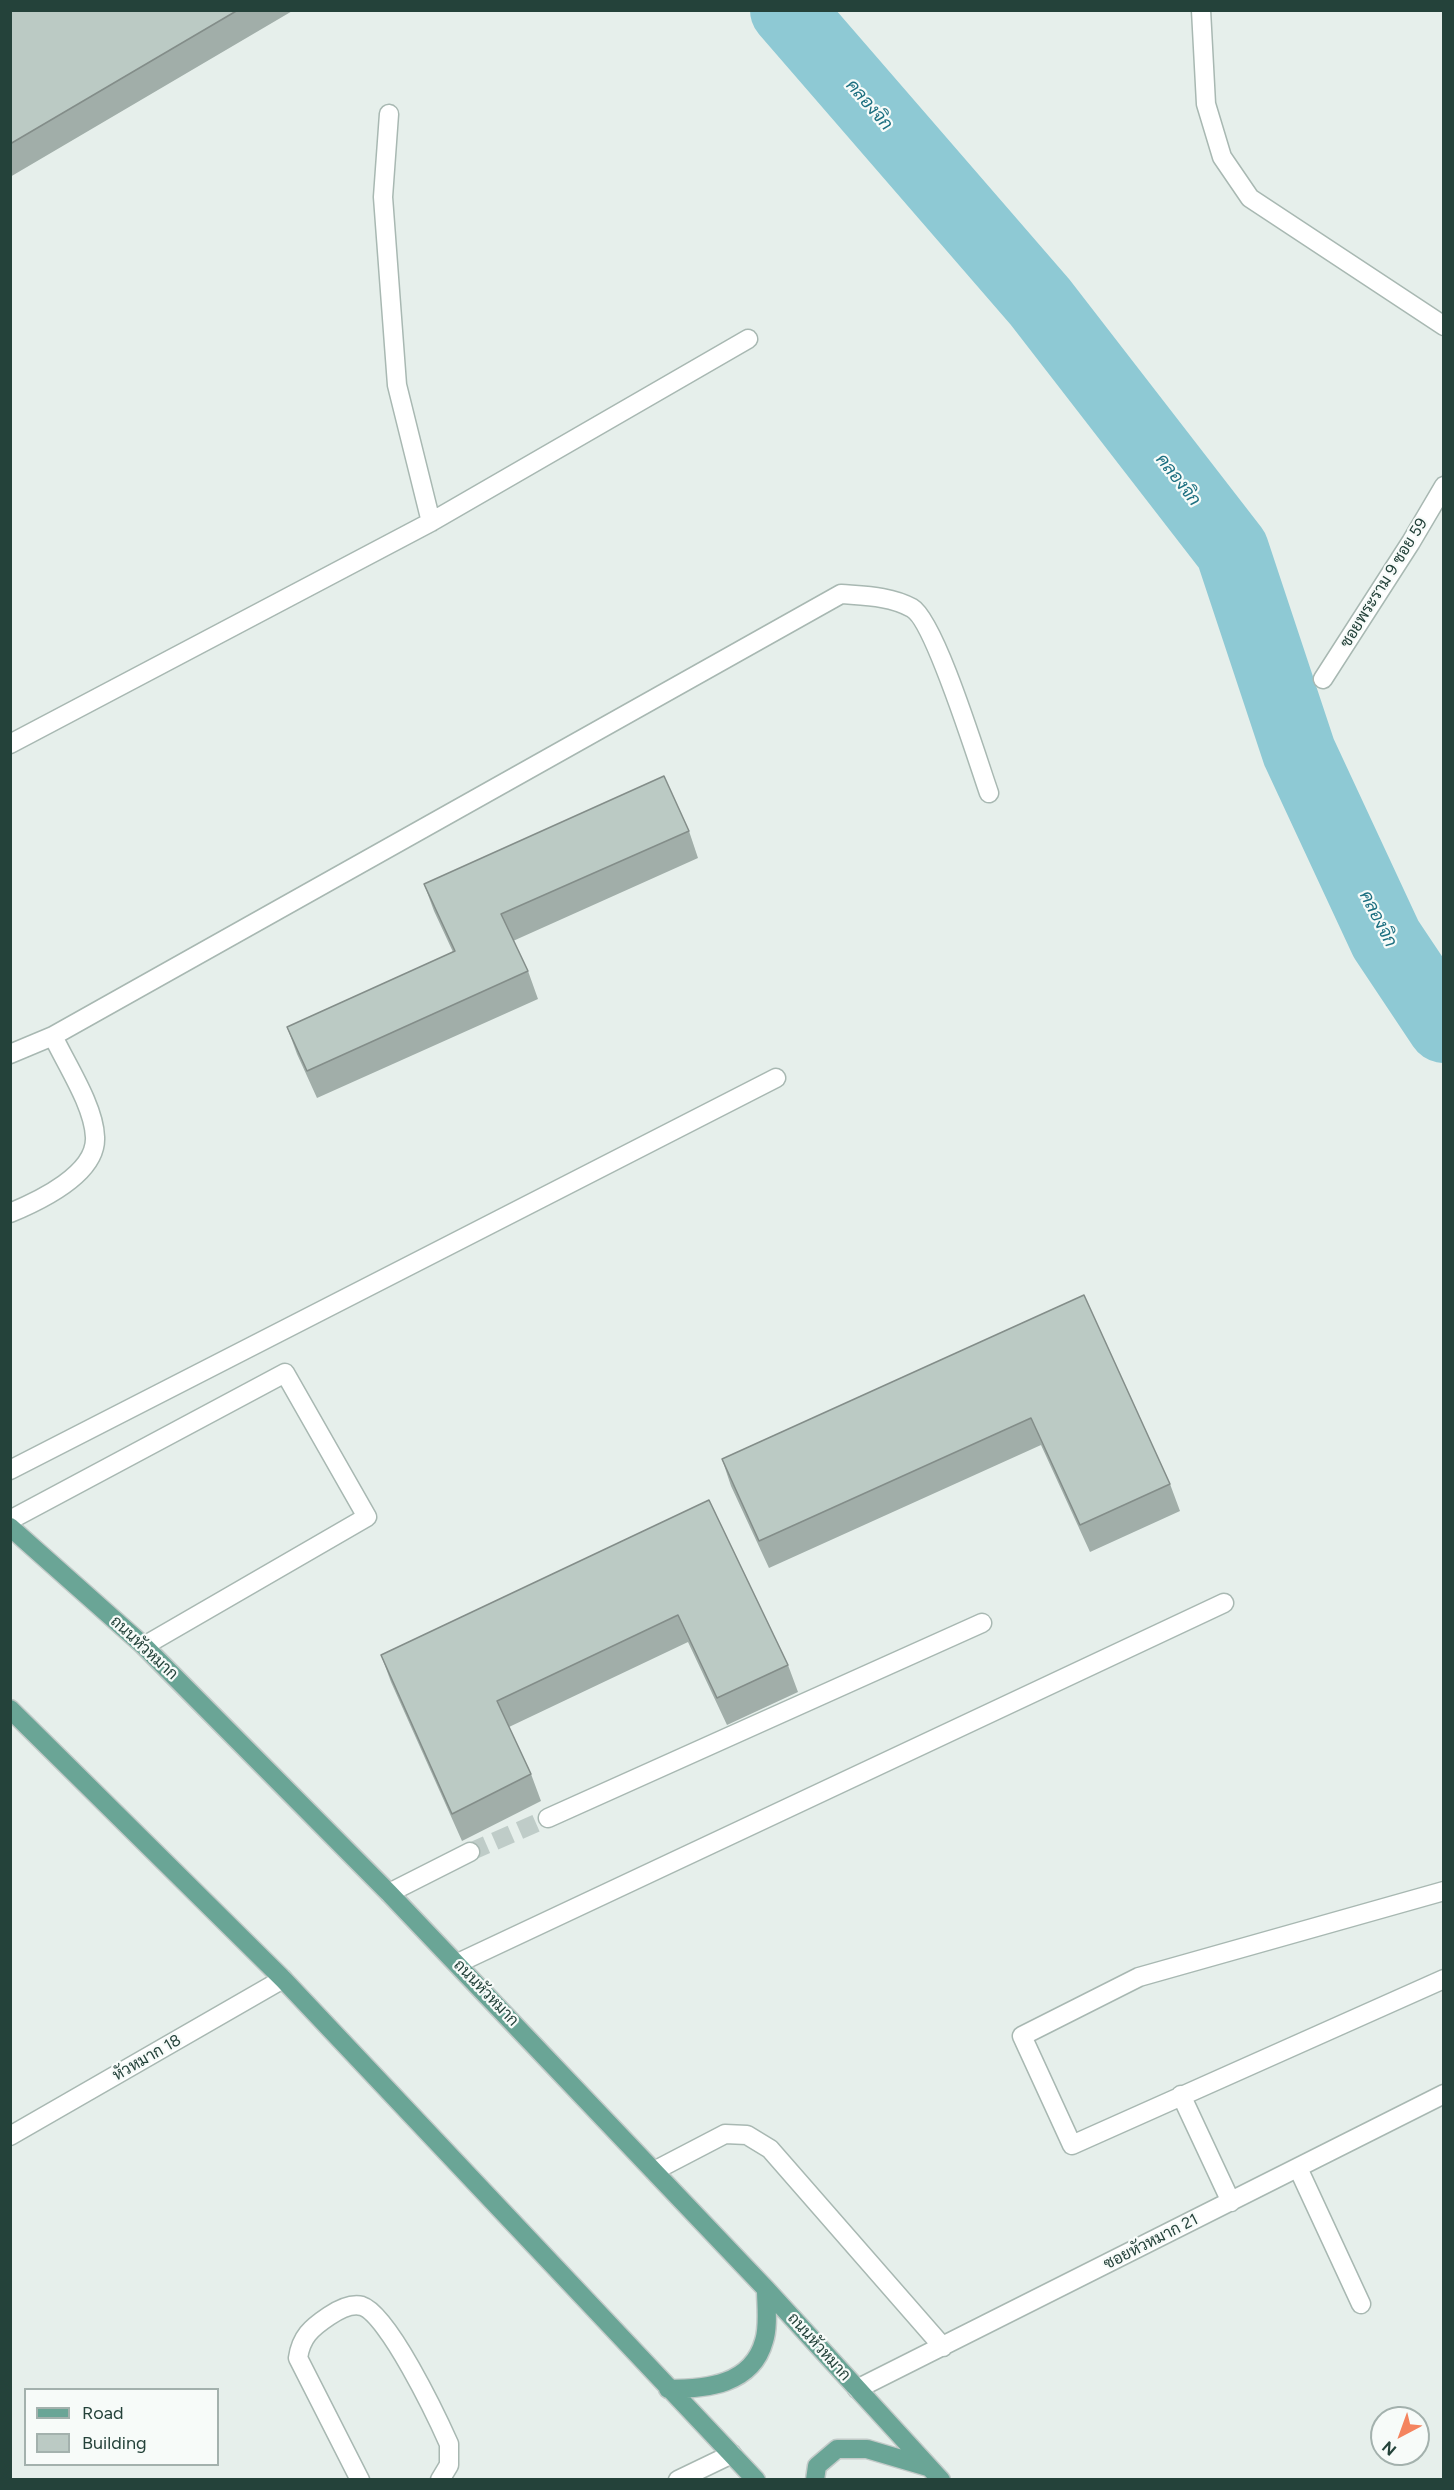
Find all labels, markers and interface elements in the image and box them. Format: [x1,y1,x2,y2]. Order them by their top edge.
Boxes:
water label: คลองจิก [841,75,897,135]
water label: คลองจิก [1151,450,1205,510]
street label: ซอยพระราม 9 ซอย 59 [1336,515,1432,651]
water label: คลองจิก [1355,887,1401,951]
street label: ถนนหัวหมาก [106,1612,182,1684]
street label: ถนนหัวหมาก [450,1956,522,2030]
street label: หัวหมาก 18 [109,2031,185,2085]
street label: ซอยหัวหมาก 21 [1101,2210,1201,2274]
street label: ถนนหัวหมาก [783,2309,855,2385]
legend [24,2388,219,2466]
text: Road [82,2402,123,2424]
north arrow [1370,2406,1430,2466]
text: Building [82,2432,147,2454]
text: N [1378,2437,1400,2460]

